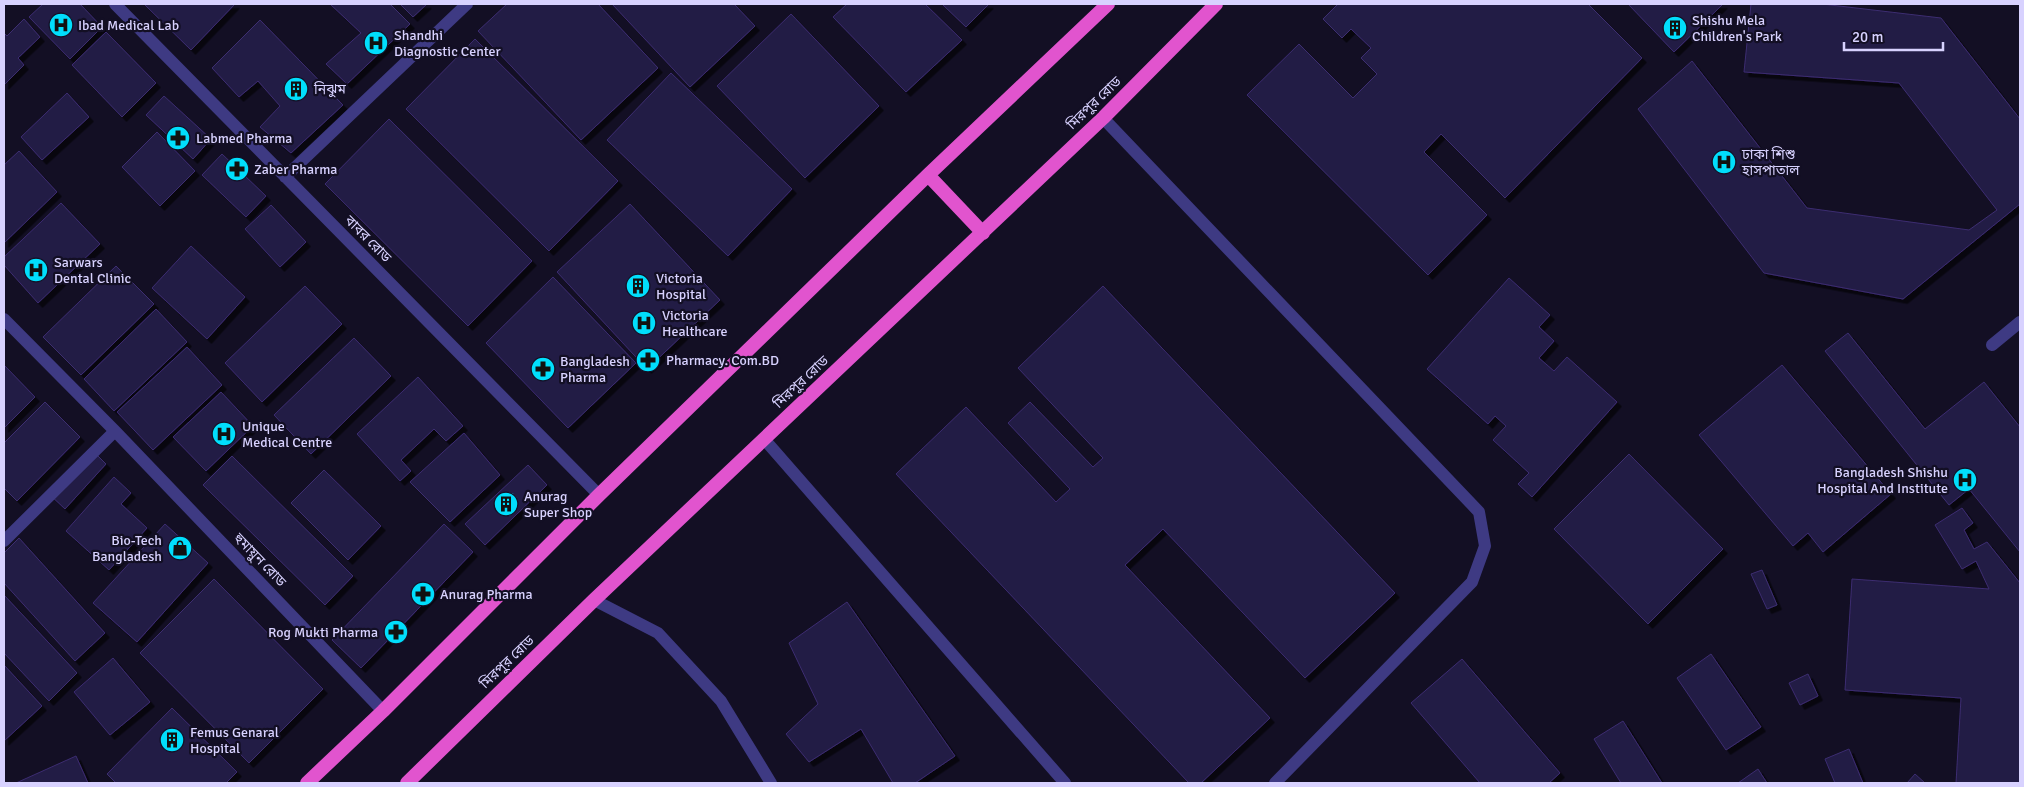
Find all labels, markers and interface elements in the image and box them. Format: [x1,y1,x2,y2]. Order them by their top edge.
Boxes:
hospital icon: Ibad Medical Lab [48,12,74,38]
place label: Shishu Mela Children's Park [1692,12,1782,45]
building icon: Shishu Mela Children's Park [1662,15,1688,41]
place label: Ibad Medical Lab [78,17,179,34]
scale bar [1844,20,1943,52]
place label: Shandhi Diagnostic Center [394,27,502,60]
text: 20 m [1852,28,1883,46]
hospital icon: Shandhi Diagnostic Center [363,30,389,56]
street label: মিরপুর রোড [1062,72,1126,134]
building icon: নিঝুম [283,76,309,102]
place label: নিঝুম [313,81,346,98]
pharmacy icon: Labmed Pharma [165,125,191,151]
place label: Labmed Pharma [196,130,292,147]
place label: ঢাকা শিশু হাসপাতাল [1741,146,1800,179]
hospital icon: ঢাকা শিশু হাসপাতাল [1711,149,1737,175]
pharmacy icon: Zaber Pharma [224,156,250,182]
place label: Zaber Pharma [254,161,337,178]
street label: বাবর রোড [340,211,396,267]
place label: Sarwars Dental Clinic [54,254,132,287]
hospital icon: Sarwars Dental Clinic [23,257,49,283]
place label: Victoria Hospital [656,270,706,303]
building icon: Victoria Hospital [625,273,651,299]
place label: Victoria Healthcare [662,307,728,340]
hospital icon: Victoria Healthcare [631,310,657,336]
pharmacy icon: Pharmacy. Com.BD [635,347,661,373]
street label: মিরপুর রোড [769,351,833,412]
place label: Pharmacy. Com.BD [666,352,779,369]
place label: Bangladesh Pharma [560,353,630,386]
pharmacy icon: Bangladesh Pharma [530,356,556,382]
place label: Unique Medical Centre [242,418,332,451]
hospital icon: Unique Medical Centre [211,421,237,447]
place label: Bangladesh Shishu Hospital And Institute [1817,464,1948,497]
hospital icon: Bangladesh Shishu Hospital And Institute [1952,467,1978,493]
place label: Anurag Super Shop [524,488,592,521]
building icon: Anurag Super Shop [493,491,519,517]
street label: হুমায়ুন রোড [229,529,290,592]
place label: Bio-Tech Bangladesh [92,532,162,565]
shop icon: Bio-Tech Bangladesh [167,535,193,561]
pharmacy icon: Anurag Pharma [410,581,436,607]
place label: Anurag Pharma [440,586,533,603]
pharmacy icon: Rog Mukti Pharma [383,619,409,645]
place label: Rog Mukti Pharma [268,624,378,641]
street label: মিরপুর রোড [475,631,539,693]
place label: Femus Genaral Hospital [190,724,279,757]
building icon: Femus Genaral Hospital [159,727,185,753]

